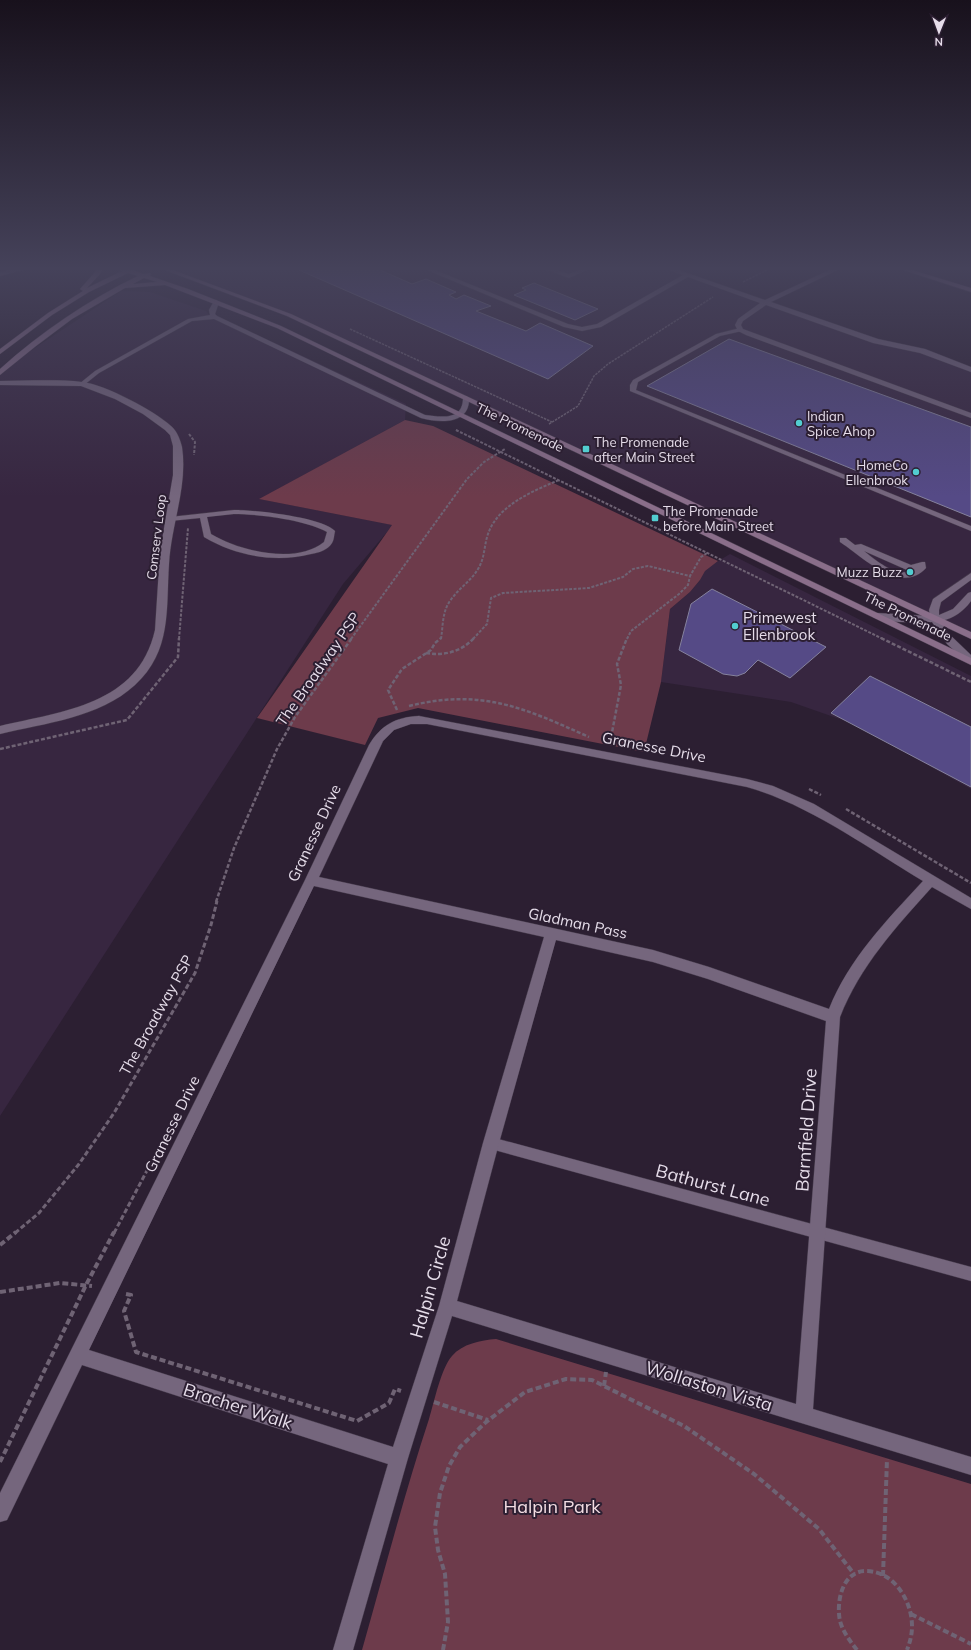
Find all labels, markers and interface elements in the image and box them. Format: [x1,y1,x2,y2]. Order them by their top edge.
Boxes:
north arrow [919,12,959,52]
text: N [935,35,943,49]
street label: The Promenade [474,399,566,455]
place label: Indian Spice Ahop [807,408,875,439]
marker: Indian Spice Ahop [794,418,804,428]
place label: The Promenade after Main Street [594,434,695,465]
marker: The Promenade after Main Street [581,444,591,454]
place label: HomeCo Ellenbrook [846,457,908,488]
marker: HomeCo Ellenbrook [911,467,921,477]
street label: Comserv Loop [143,493,169,581]
place label: The Promenade before Main Street [663,503,774,534]
marker: The Promenade before Main Street [650,513,660,523]
place label: Muzz Buzz [837,564,902,580]
marker: Muzz Buzz [905,567,915,577]
street label: The Promenade [862,588,954,644]
street label: The Broadway PSP [272,608,365,730]
place label: Primewest Ellenbrook [743,608,817,644]
marker: Primewest Ellenbrook [730,621,740,631]
street label: Granesse Drive [600,728,708,766]
street label: Granesse Drive [283,781,345,885]
street label: Gladman Pass [527,903,629,943]
street label: The Broadway PSP [115,951,197,1078]
street label: Barnfield Drive [790,1068,822,1192]
street label: Granesse Drive [140,1072,204,1176]
street label: Bathurst Lane [653,1159,773,1211]
street label: Halpin Circle [404,1233,456,1341]
street label: Wollaston Vista [643,1356,775,1416]
street label: Bracher Walk [181,1378,296,1435]
park label: Halpin Park [503,1495,601,1518]

